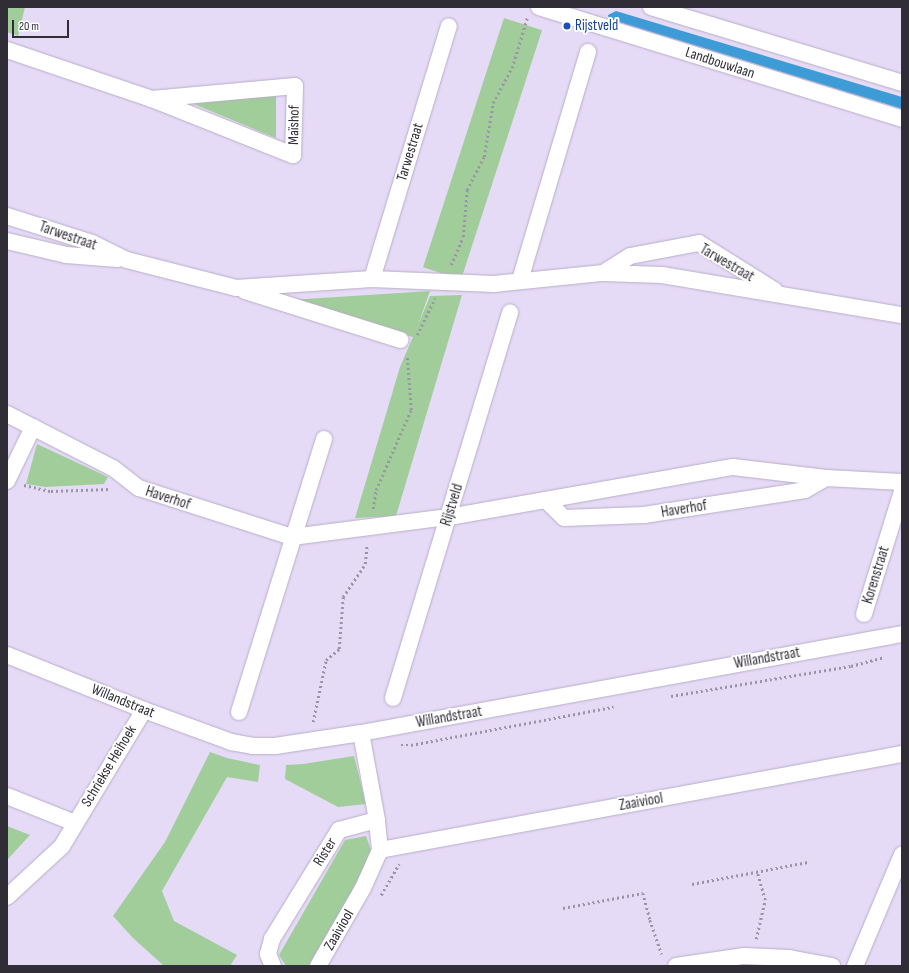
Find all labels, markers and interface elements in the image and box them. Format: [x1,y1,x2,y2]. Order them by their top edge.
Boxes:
scale bar [14,12,71,38]
place label: Rijstveld [575,17,618,35]
text: 20 m [19,19,39,34]
marker: Rijstveld [562,21,572,31]
street label: Landbouwlaan [683,43,757,83]
street label: Maïshof [285,105,303,145]
street label: Tarwestraat [393,121,427,183]
street label: Tarwestraat [37,218,99,254]
street label: Tarwestraat [697,240,757,286]
street label: Haverhof [143,482,193,514]
street label: Rijstveld [437,482,467,528]
street label: Haverhof [660,496,708,522]
street label: Korenstraat [859,544,893,606]
street label: Willandstraat [733,643,801,673]
street label: Willandstraat [89,680,157,722]
street label: Willandstraat [415,702,483,732]
street label: Schriekse Heihoek [78,722,140,810]
street label: Zaaiviool [618,789,664,815]
street label: Rister [309,835,341,869]
street label: Zaaiviool [320,906,358,954]

